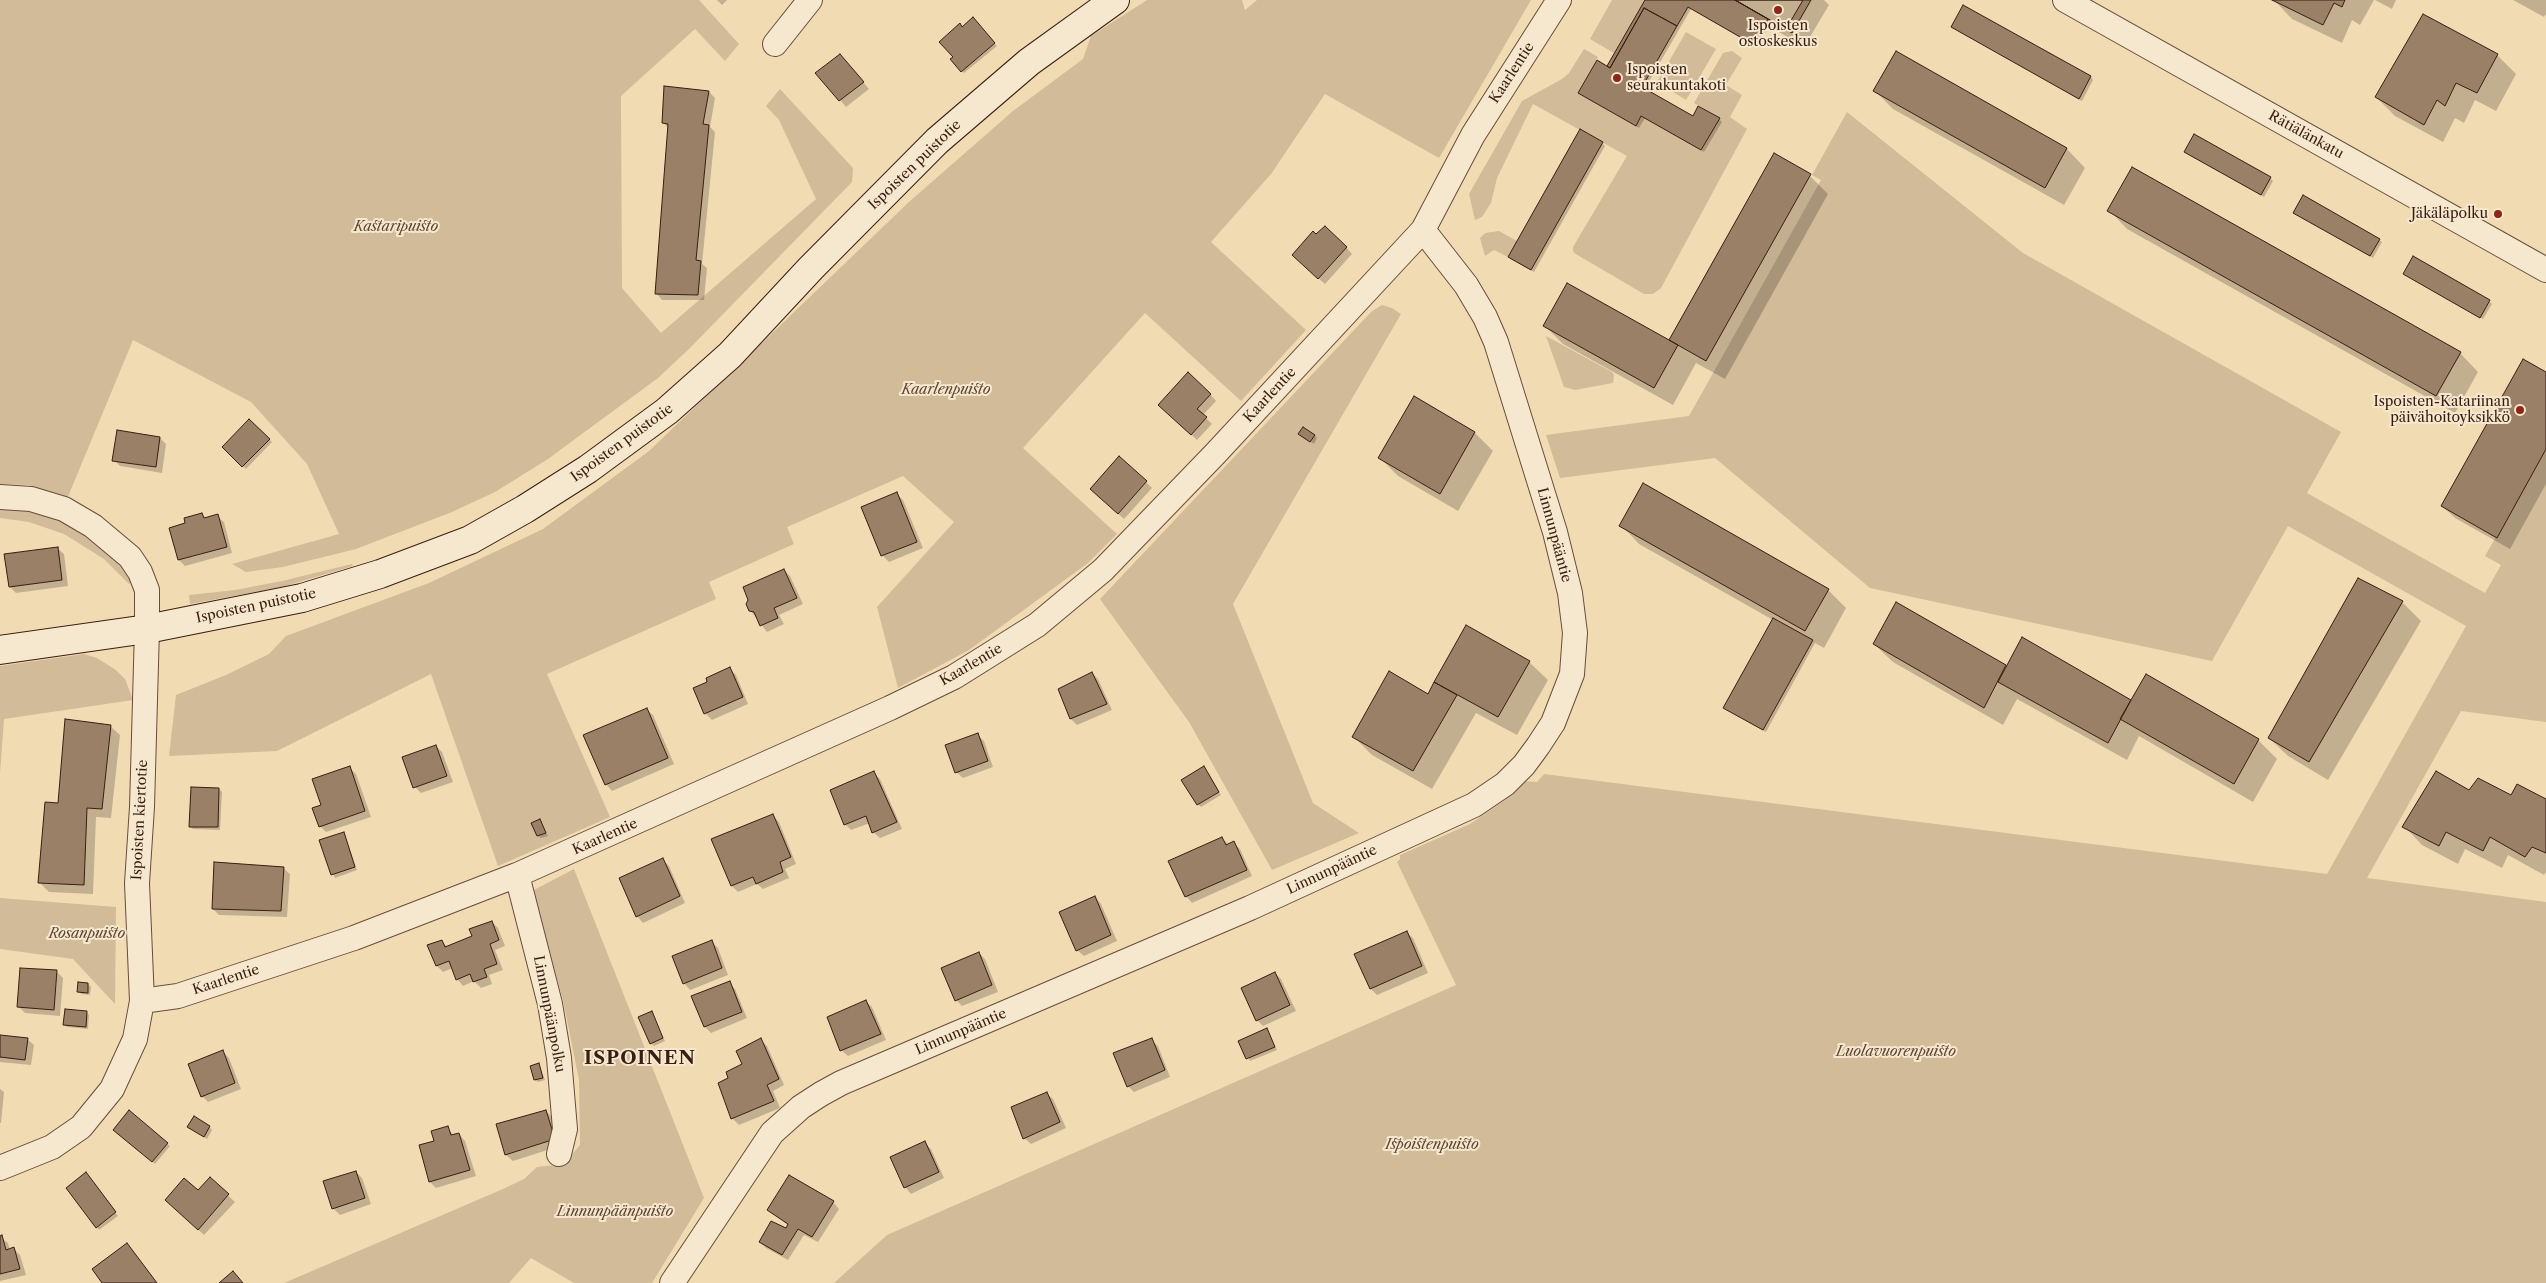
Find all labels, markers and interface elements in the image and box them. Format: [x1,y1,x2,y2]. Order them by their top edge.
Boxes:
marker: Ispoisten ostoskeskus [1772,4,1784,16]
place label: Ispoisten ostoskeskus [1739,18,1817,50]
street label: Kaarlentie [1486,39,1538,107]
place label: Ispoisten seurakuntakoti [1627,62,1726,94]
marker: Ispoisten seurakuntakoti [1611,72,1623,84]
street label: Rätiälänkatu [2266,107,2346,163]
street label: Ispoisten puistotie [865,117,965,213]
place label: Jäkäläpolku [2411,206,2488,222]
marker: Jäkäläpolku [2492,208,2504,220]
park label: Kastaripuisto [354,219,438,235]
street label: Kaarlentie [1240,364,1300,426]
park label: Kaarlenpuisto [902,382,990,398]
place label: Ispoisten-Katariinan päivähoitoyksikkö [2373,394,2510,427]
street label: Ispoisten puistotie [568,400,676,486]
marker: Ispoisten-Katariinan päivähoitoyksikkö [2514,404,2526,416]
street label: Linnunpääntie [1533,486,1575,584]
street label: Ispoisten puistotie [195,585,317,627]
street label: Kaarlentie [937,640,1005,690]
street label: Ispoisten kiertotie [128,759,152,881]
street label: Kaarlentie [570,815,640,859]
street label: Linnunpääntie [1284,842,1380,898]
park label: Rosanpuisto [49,926,125,942]
street label: Linnunpäänpolku [529,954,569,1074]
street label: Kaarlentie [190,961,262,999]
street label: Linnunpääntie [913,1005,1009,1059]
park label: Luolavuorenpuisto [1836,1044,1956,1060]
district label: ISPOINEN [583,1048,697,1070]
park label: Ispoistenpuisto [1385,1137,1479,1153]
park label: Linnunpäänpuisto [557,1204,673,1220]

